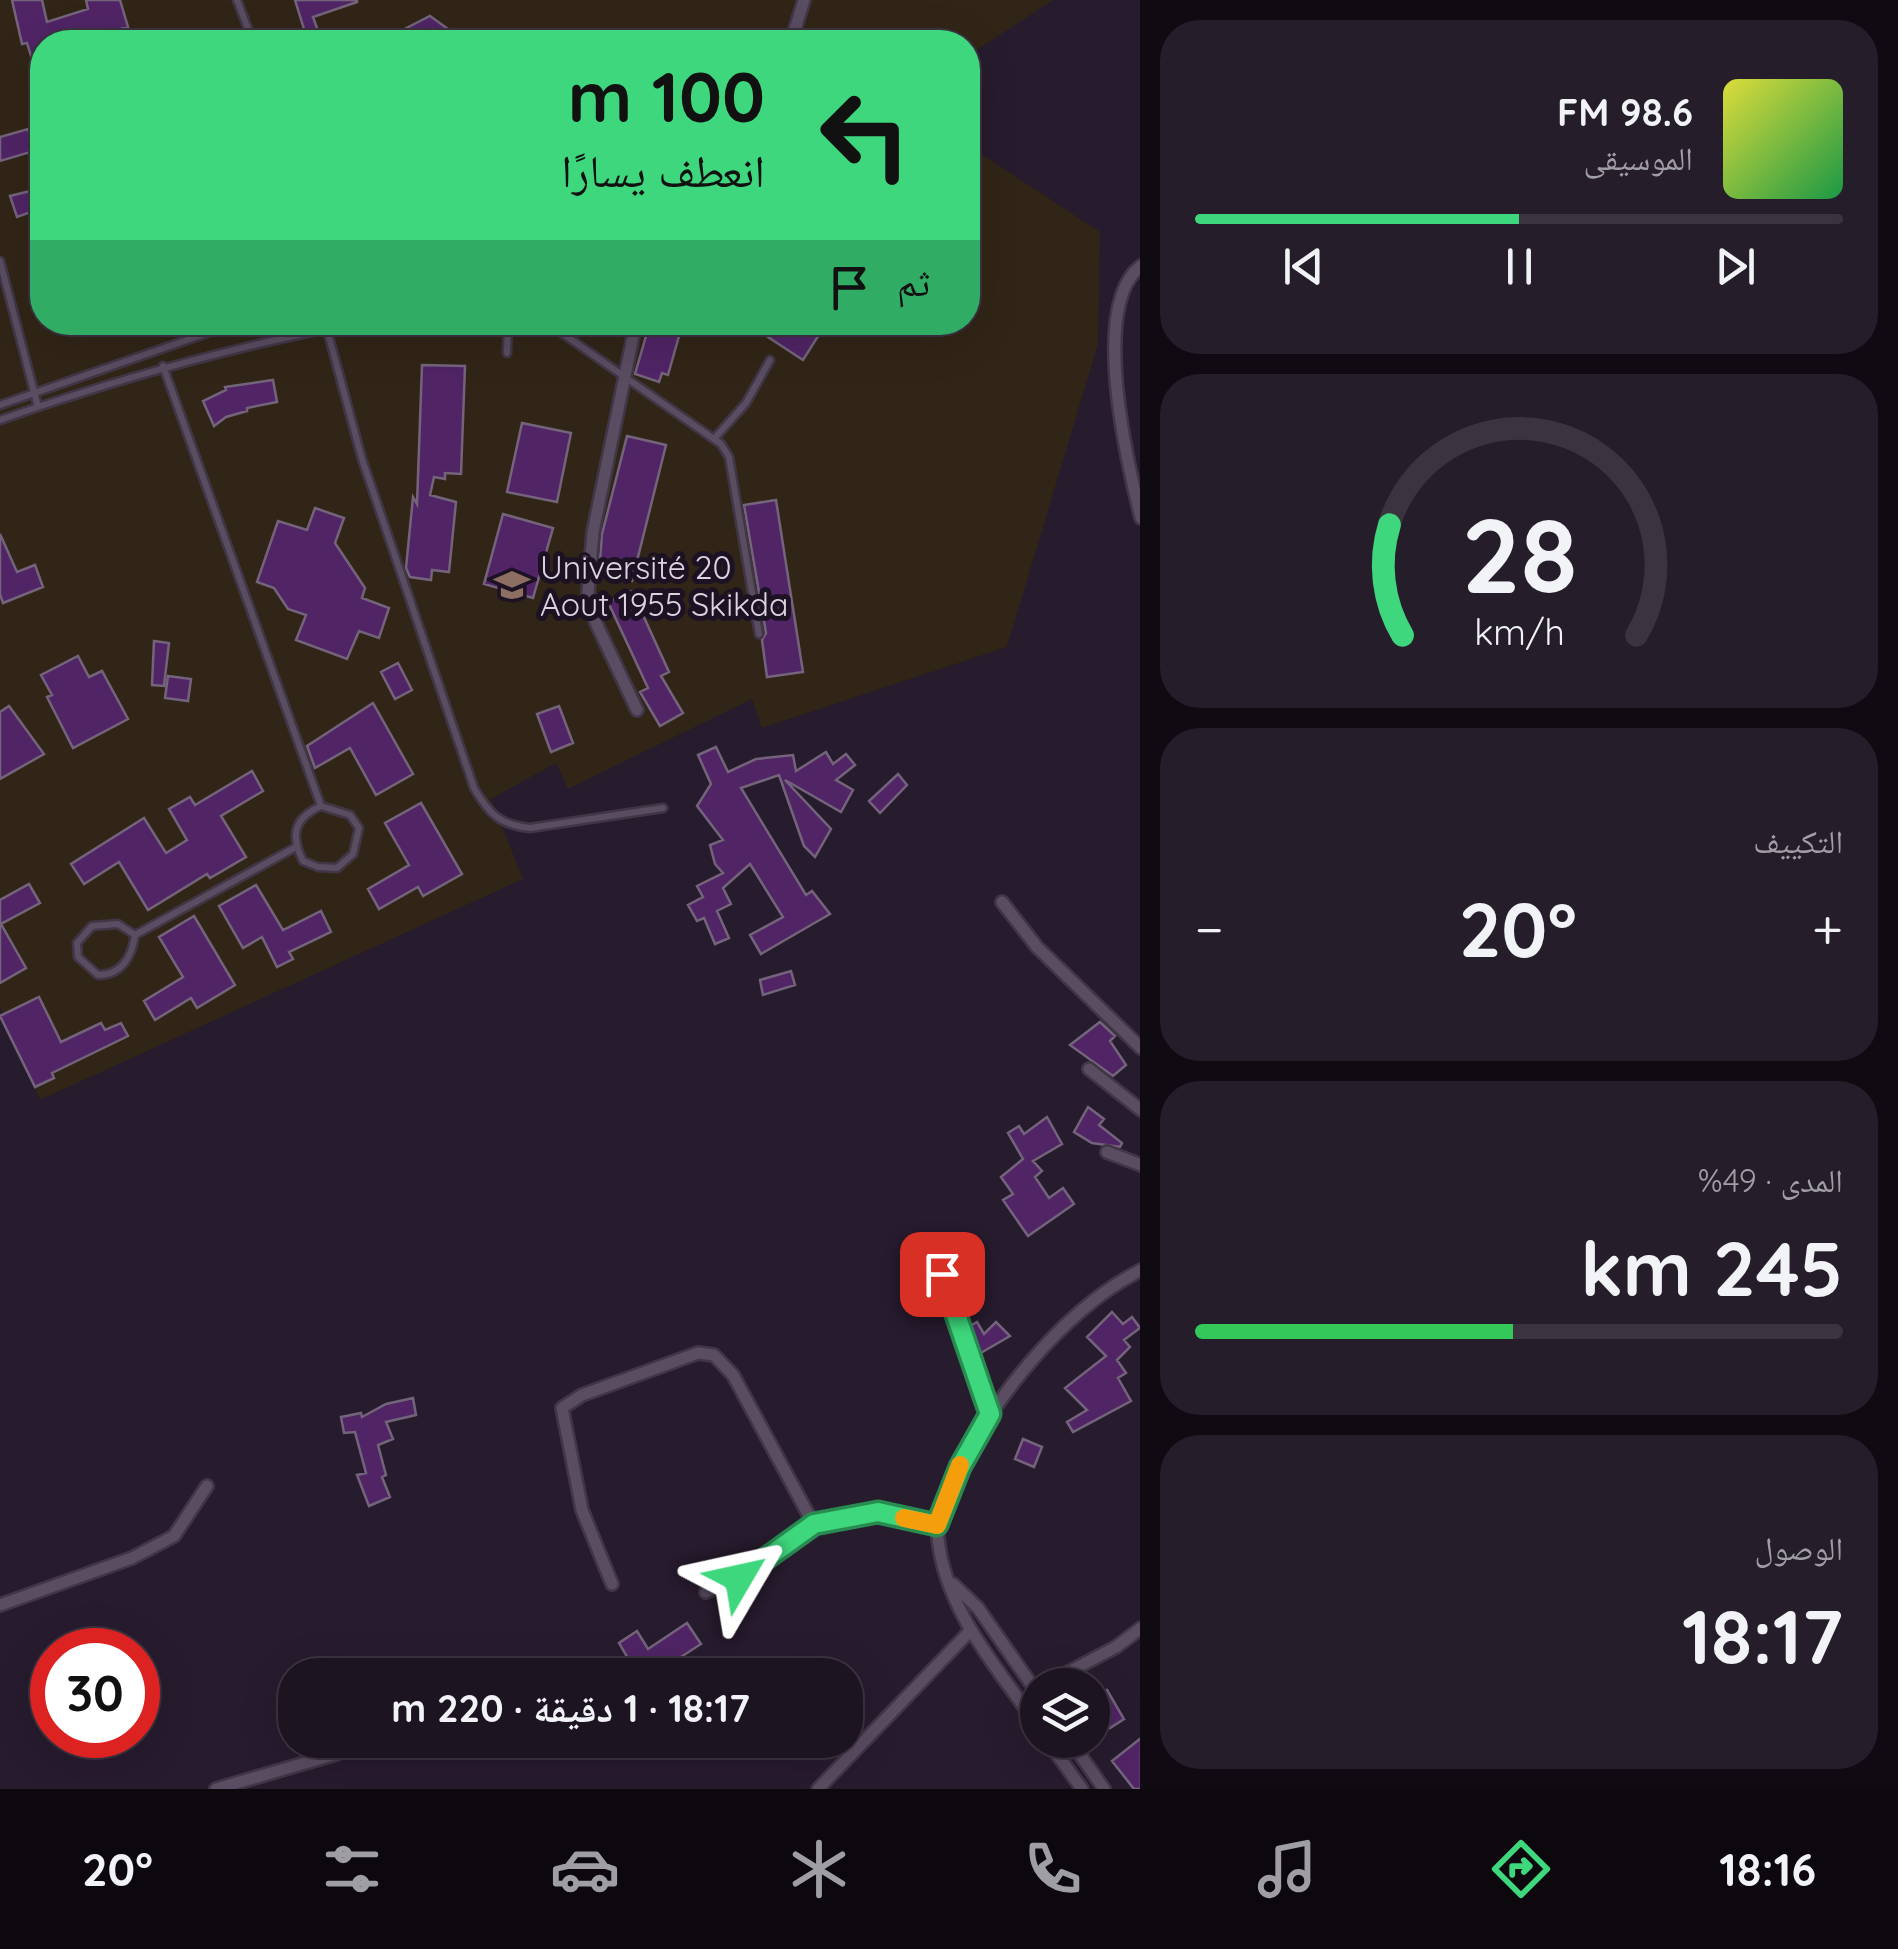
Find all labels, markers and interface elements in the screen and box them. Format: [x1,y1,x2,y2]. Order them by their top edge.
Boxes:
text: 100 m [568,52,765,140]
icon: left [800,70,930,200]
text: 98.6 FM [1557,88,1693,136]
text: الموسيقى [1583,138,1693,178]
text: انعطف يسارًا [561,142,765,198]
icon: previous [1276,239,1331,294]
icon: pause [1492,239,1547,294]
icon: next [1708,239,1763,294]
text: ثم [897,258,930,306]
icon: arrive [822,260,877,315]
text: 28 [1461,489,1577,619]
place label: Université 20 Aout 1955 Skikda [540,547,788,624]
school or university icon: Université 20 Aout 1955 Skikda [493,566,531,604]
text: km/h [1474,609,1564,654]
text: التكييف [1753,821,1843,861]
text: 20° [1459,882,1577,976]
text: − [1195,894,1224,963]
text: + [1812,894,1843,963]
text: المدى · 49% [1698,1160,1843,1200]
text: 245 km [1580,1221,1843,1315]
pin [900,1232,985,1317]
icon: arrive [915,1247,970,1302]
position arrow [687,1526,791,1630]
text: الوصول [1754,1528,1843,1568]
text: 18:17 [1682,1589,1843,1683]
speed limit sign: 30 [30,1628,160,1758]
map controls [1020,1668,1110,1758]
button: layers [1020,1668,1110,1758]
text: 18:17 · 1 دقيقة · 220 m [391,1684,750,1732]
icon: filters [317,1834,387,1904]
icon: car [550,1834,620,1904]
icon: climate [784,1834,854,1904]
icon: phone [1018,1834,1088,1904]
icon: music [1252,1834,1322,1904]
icon: directions [1486,1834,1556,1904]
text: 20° [82,1841,153,1897]
text: 18:16 [1719,1841,1816,1897]

